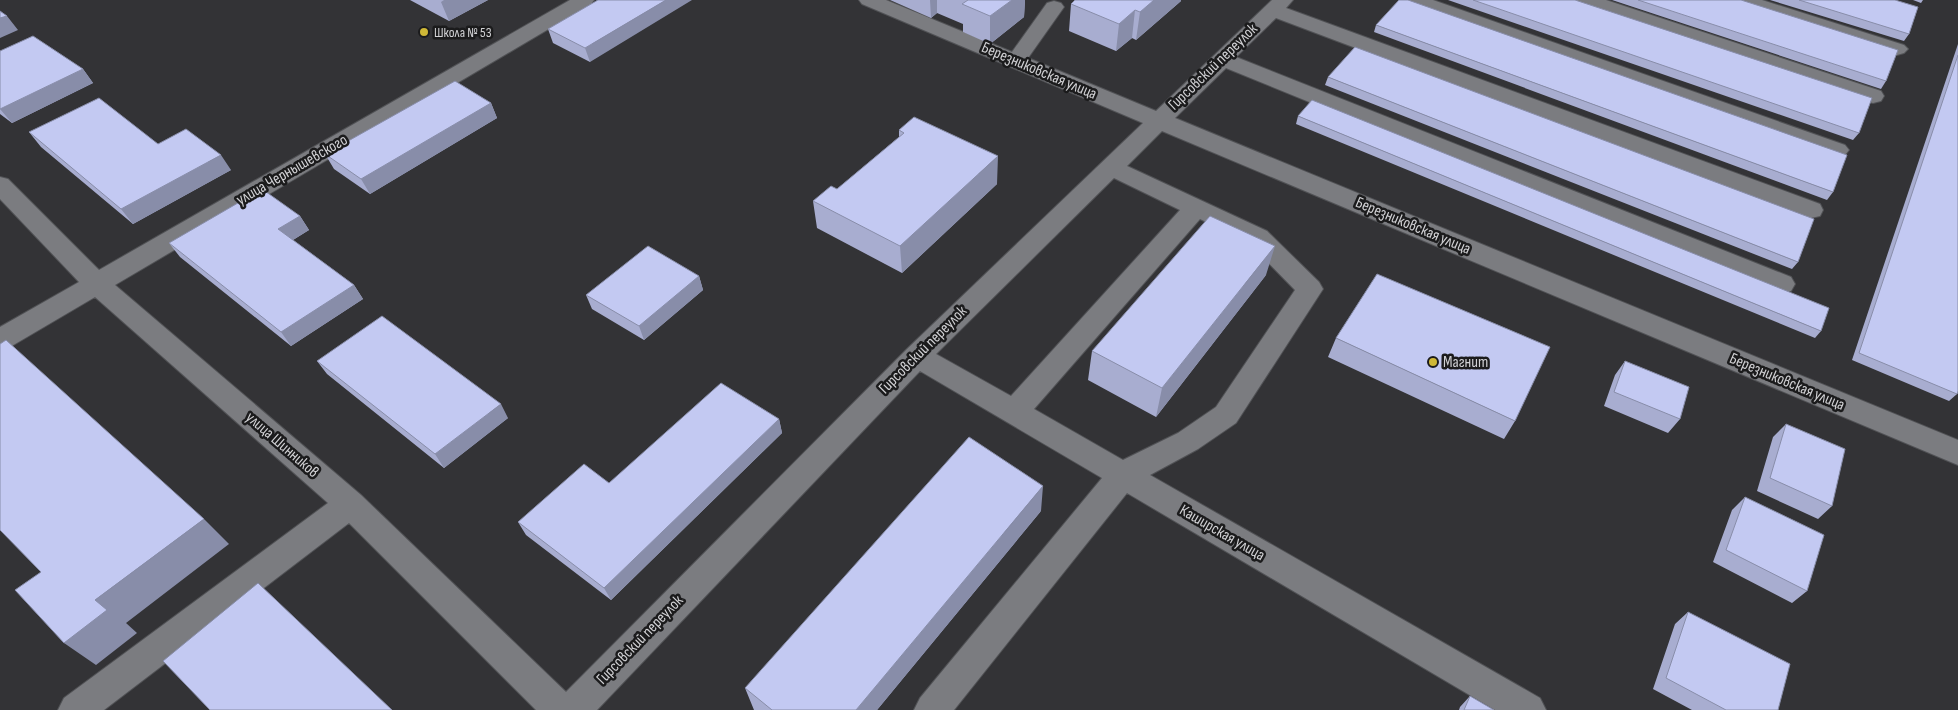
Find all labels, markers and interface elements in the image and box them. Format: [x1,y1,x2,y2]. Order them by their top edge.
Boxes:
street label: Гирсовский переулок [1164,19,1262,114]
place label: Школа № 53 [434,24,492,41]
marker: Школа № 53 [418,26,430,38]
street label: Березниковская улица [978,38,1100,104]
street label: улица Чернышевского [233,131,351,209]
street label: Березниковская улица [1352,193,1474,259]
street label: Гирсовский переулок [875,301,972,398]
street label: Березниковская улица [1726,349,1848,415]
place label: Магнит [1443,353,1488,372]
marker: Магнит [1427,356,1439,368]
street label: улица Шинников [242,408,322,482]
street label: Каширская улица [1176,501,1268,565]
street label: Гирсовский переулок [593,591,688,689]

